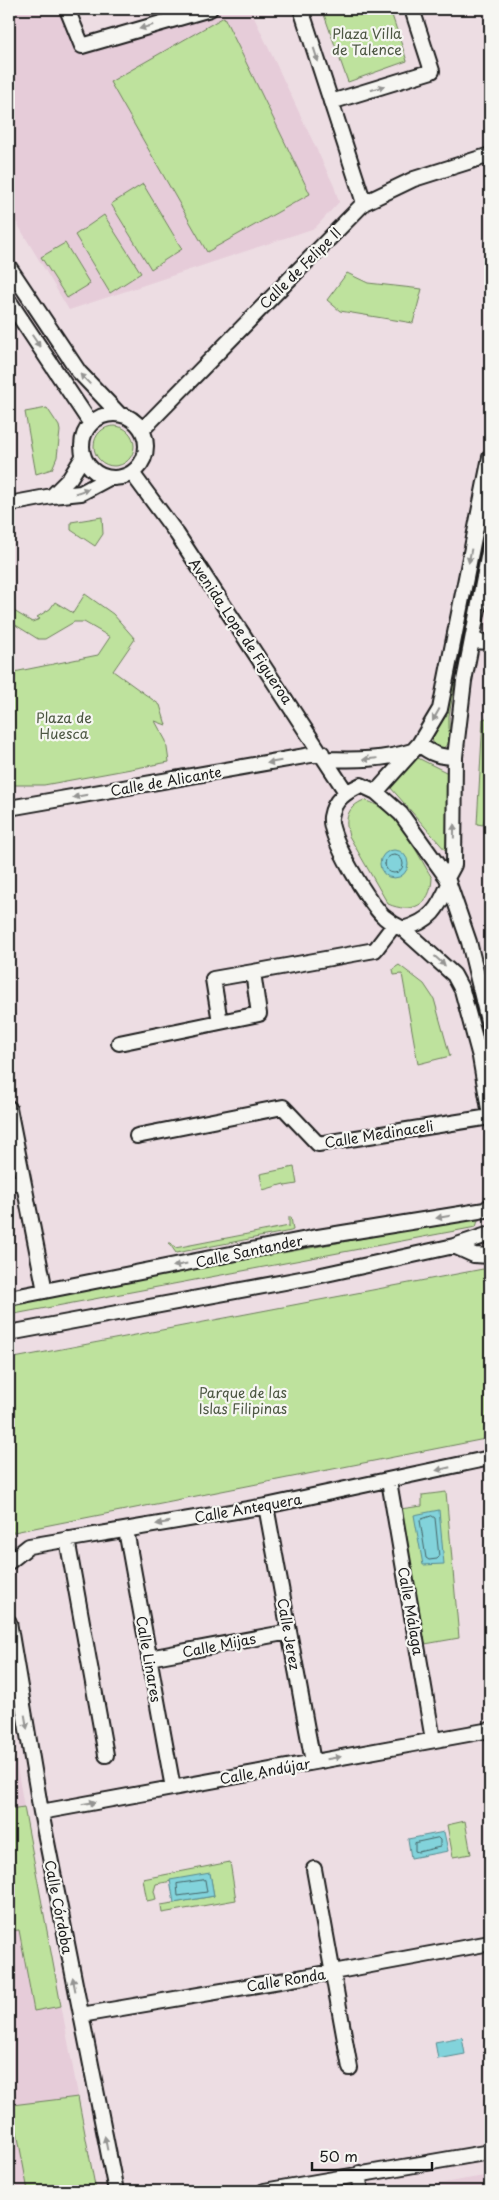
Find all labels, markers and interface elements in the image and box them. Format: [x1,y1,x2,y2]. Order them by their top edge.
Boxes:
park label: Plaza Villa de Talence [332,23,402,60]
one-way arrow [139,24,154,32]
one-way arrow [313,48,321,63]
one-way arrow [371,83,386,91]
street label: Calle de Felipe II [254,222,346,314]
one-way arrow [31,335,41,348]
one-way arrow [79,373,91,385]
one-way arrow [75,487,90,495]
one-way arrow [466,549,474,565]
street label: Avenida Lope de Figueroa [184,554,298,708]
park label: Plaza de Huesca [36,707,92,744]
one-way arrow [432,707,440,722]
one-way arrow [362,755,378,763]
one-way arrow [266,758,282,766]
street label: Calle de Alicante [109,761,223,801]
one-way arrow [72,792,88,800]
one-way arrow [450,823,458,839]
one-way arrow [434,955,446,966]
street label: Calle Medinaceli [323,1115,435,1153]
one-way arrow [435,1213,451,1221]
street label: Calle Santander [194,1229,305,1273]
one-way arrow [172,1261,188,1269]
park label: Parque de las Islas Filipinas [199,1382,287,1419]
one-way arrow [435,1465,450,1473]
street label: Calle Antequera [193,1488,304,1528]
one-way arrow [155,1520,171,1528]
street label: Calle Málaga [393,1565,429,1657]
street label: Calle Jerez [272,1597,306,1672]
street label: Calle Linares [131,1614,167,1704]
street label: Calle Mijas [181,1628,257,1662]
one-way arrow [22,1715,30,1731]
street label: Calle Andújar [218,1753,313,1789]
one-way arrow [327,1754,343,1762]
one-way arrow [81,1799,97,1807]
street label: Calle Córdoba [40,1858,78,1956]
street label: Calle Ronda [245,1963,327,1997]
one-way arrow [70,1977,78,1992]
one-way arrow [102,2135,110,2151]
scale bar [312,2140,432,2172]
text: 50 m [319,2144,358,2167]

